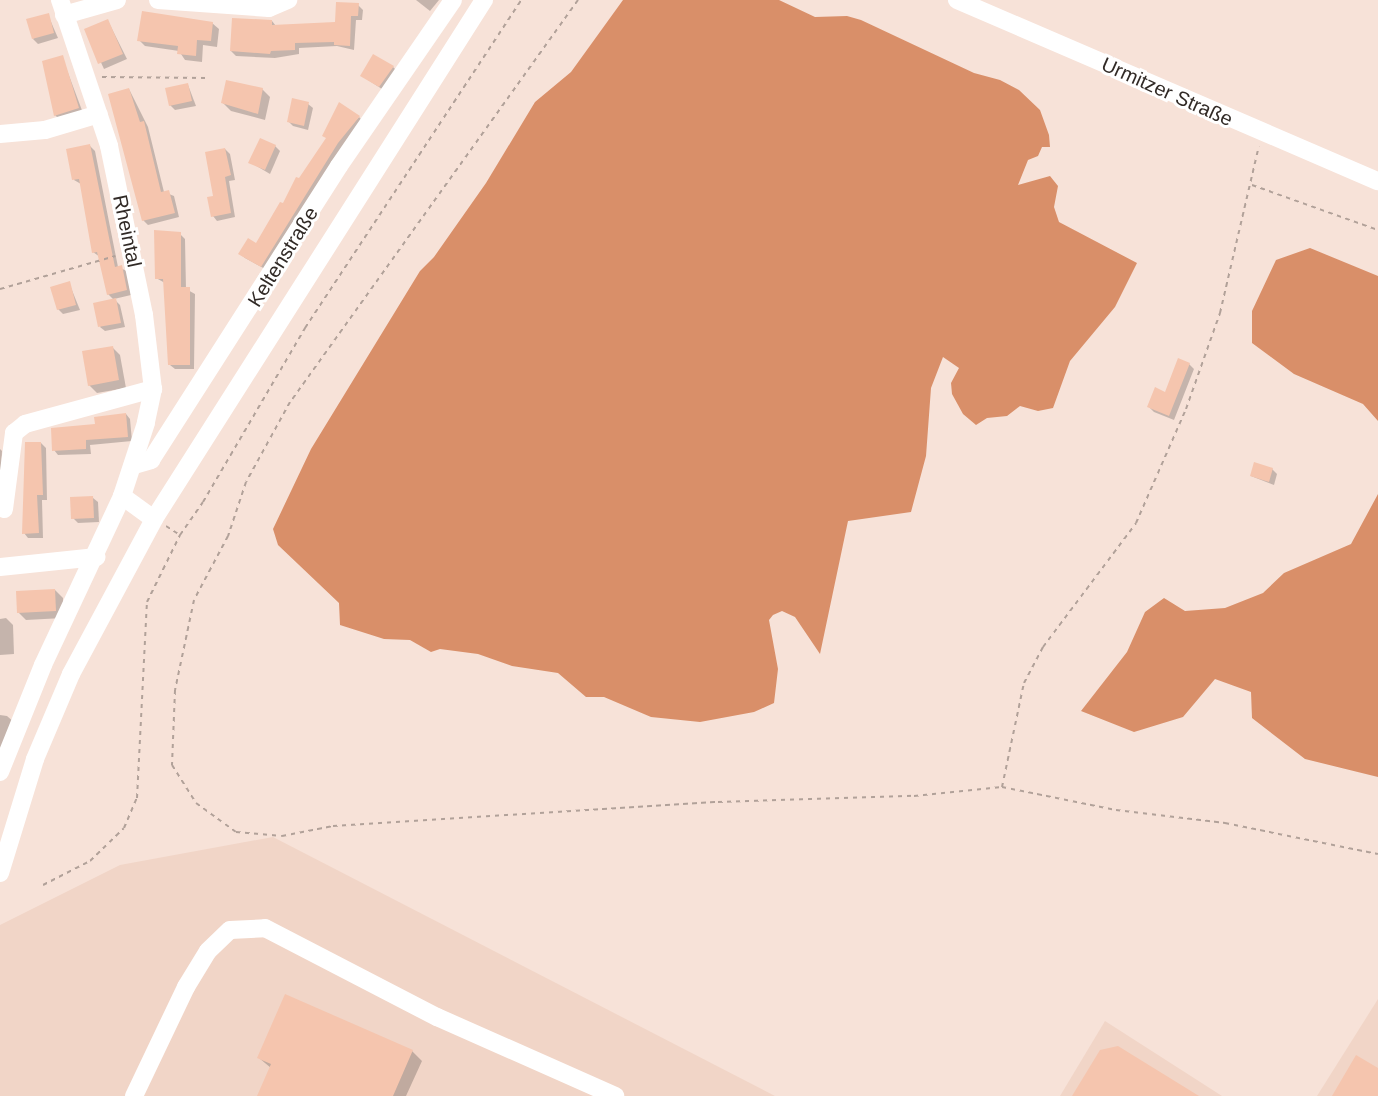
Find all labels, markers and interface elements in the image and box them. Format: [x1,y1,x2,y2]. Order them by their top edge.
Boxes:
street label: Urmitzer Straße [1098,52,1236,132]
street label: Rheintal [108,193,146,269]
street label: Keltenstraße [243,203,323,311]

